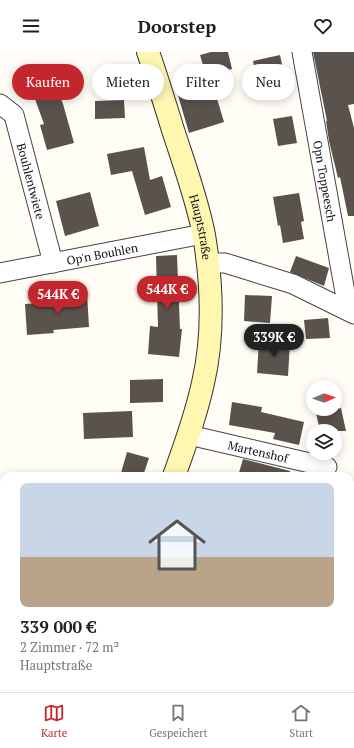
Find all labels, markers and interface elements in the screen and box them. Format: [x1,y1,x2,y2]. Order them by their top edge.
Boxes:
text: Doorstep [138,14,216,38]
icon: menu [20,15,42,37]
icon: heart [312,15,334,37]
chip: Kaufen [12,64,84,100]
chip: Mieten [92,64,164,100]
chip: Filter [172,64,234,100]
chip: Neu [242,64,295,100]
street label: Opn Toppeesch [310,139,340,223]
street label: Bouhlentwiete [14,141,49,221]
street label: Hauptstraße [187,192,215,261]
street label: Op'n Bouhlen [65,239,139,268]
pin: 544K € [134,276,200,310]
text: 544K € [146,280,188,298]
pin: 544K € [25,281,91,315]
text: 544K € [37,285,79,303]
pin: 339K € [241,324,307,358]
text: 339K € [253,328,295,346]
north arrow [306,380,342,416]
map controls [306,380,342,460]
button: layers [306,424,342,460]
street label: Martenshof [226,437,291,466]
icon: home [141,509,213,581]
text: 339 000 € [20,615,96,638]
text: 2 Zimmer · 72 m² [20,638,119,656]
text: Hauptstraße [20,656,92,674]
tab: Karte [41,702,67,740]
tab: Gespeichert [149,702,208,740]
tab: Start [289,702,313,740]

